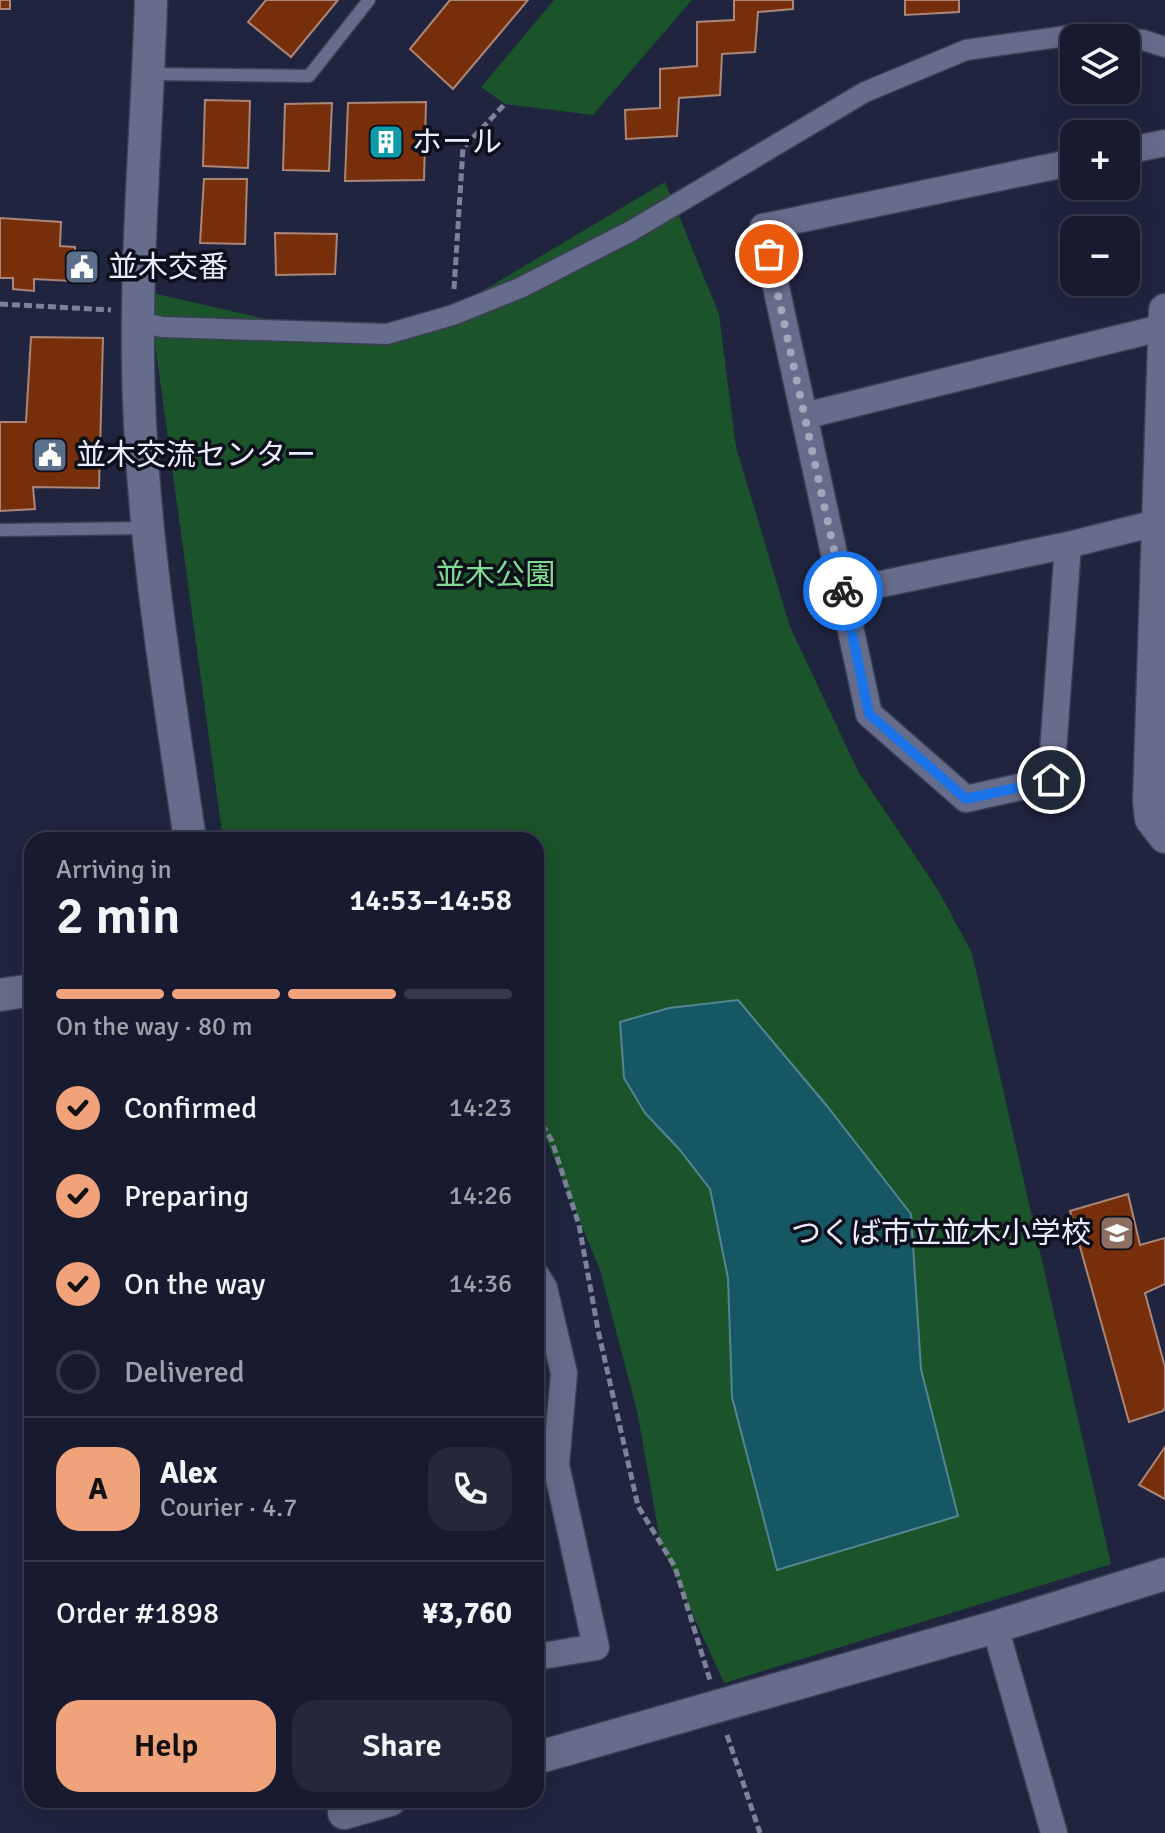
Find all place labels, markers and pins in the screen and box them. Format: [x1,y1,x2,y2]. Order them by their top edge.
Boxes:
building icon: ホール [367,123,405,161]
place label: ホール [412,124,502,161]
pin [735,220,803,288]
public building icon: 並木交番 [63,248,101,286]
place label: 並木交番 [108,249,228,286]
public building icon: 並木交流センター [31,436,69,474]
place label: 並木交流センター [76,437,316,474]
pin [1017,746,1085,814]
school or university icon: つくば市立並木小学校 [1098,1214,1136,1252]
place label: つくば市立並木小学校 [791,1215,1091,1252]

